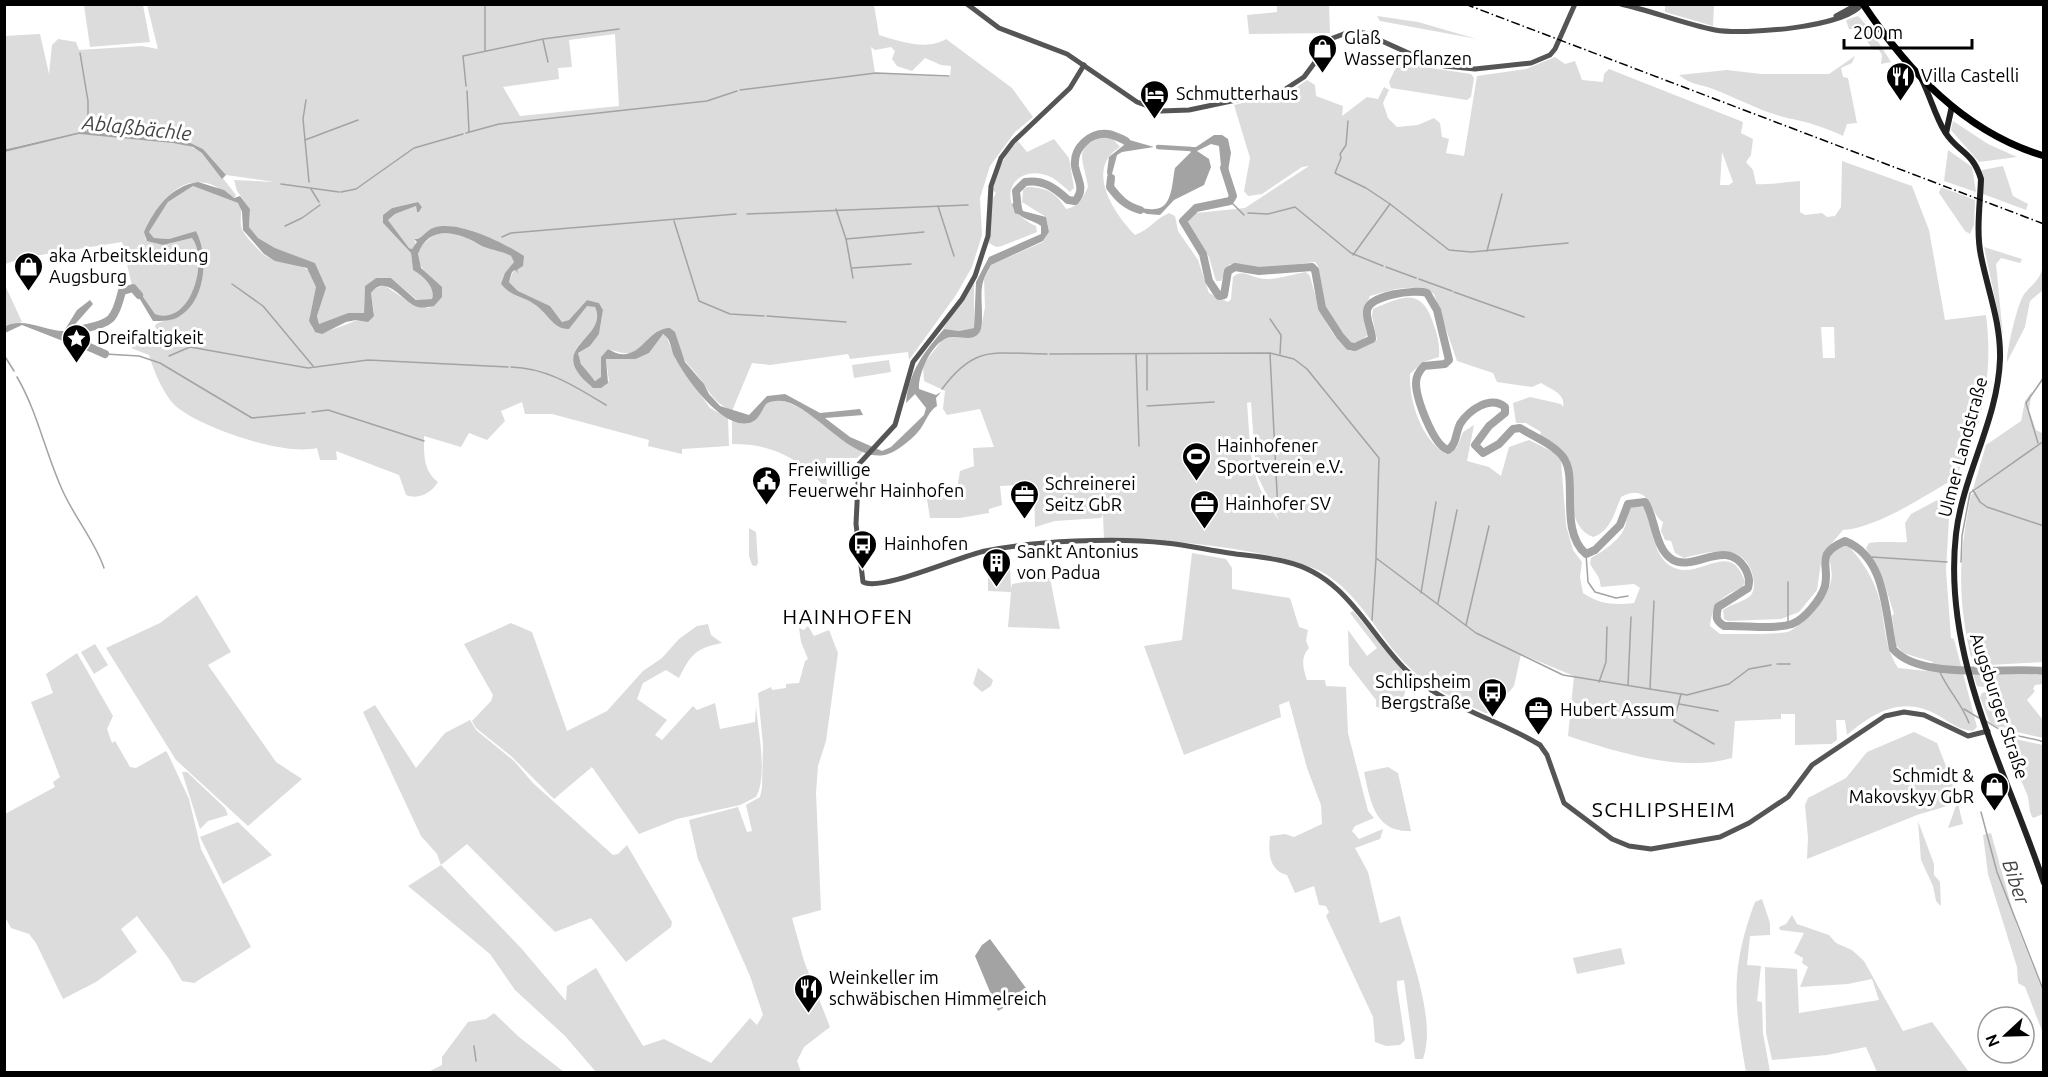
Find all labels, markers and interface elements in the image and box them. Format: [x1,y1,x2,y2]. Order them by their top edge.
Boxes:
scale bar [1844,12,1972,50]
text: 200 m [1853,22,1903,42]
place label: Glaß Wasserpflanzen [1344,27,1472,68]
shop icon: Glaß Wasserpflanzen [1307,32,1339,74]
restaurant icon: Villa Castelli [1884,60,1916,102]
place label: Villa Castelli [1921,65,2019,85]
hotel icon: Schmutterhaus [1139,78,1171,120]
place label: Schmutterhaus [1176,83,1299,103]
water label: Ablaßbächle [80,110,193,145]
place label: aka Arbeitskleidung Augsburg [49,245,209,286]
shop icon: aka Arbeitskleidung Augsburg [12,250,44,292]
place icon: Dreifaltigkeit [60,322,92,364]
place label: Dreifaltigkeit [97,327,204,347]
street label: Ulmer Landstraße [1934,374,1990,519]
place label: Hainhofener Sportverein e.V. [1217,435,1343,476]
sports icon: Hainhofener Sportverein e.V. [1180,440,1212,482]
place label: Freiwillige Feuerwehr Hainhofen [788,459,964,500]
public building icon: Freiwillige Feuerwehr Hainhofen [751,464,783,506]
place label: Schreinerei Seitz GbR [1045,473,1136,514]
office icon: Schreinerei Seitz GbR [1008,478,1040,520]
office icon: Hainhofer SV [1188,488,1220,530]
place label: Hainhofer SV [1225,493,1331,513]
bus stop icon: Hainhofen [847,528,879,570]
place label: Hainhofen [884,533,968,553]
place label: Sankt Antonius von Padua [1017,541,1139,582]
building icon: Sankt Antonius von Padua [980,546,1012,588]
district label: HAINHOFEN [783,604,913,628]
street label: Augsburger Straße [1967,630,2033,781]
place label: Schlipsheim Bergstraße [1375,671,1471,712]
bus stop icon: Schlipsheim Bergstraße [1476,676,1508,718]
office icon: Hubert Assum [1523,694,1555,736]
place label: Hubert Assum [1560,699,1675,719]
place label: Schmidt & Makovskyy GbR [1849,765,1974,806]
shop icon: Schmidt & Makovskyy GbR [1979,770,2011,812]
district label: SCHLIPSHEIM [1592,797,1736,821]
water label: Biber [1998,856,2035,909]
place label: Weinkeller im schwäbischen Himmelreich [829,967,1047,1008]
restaurant icon: Weinkeller im schwäbischen Himmelreich [792,972,824,1014]
north arrow [1976,1005,2036,1065]
text: N [1982,1032,2003,1050]

